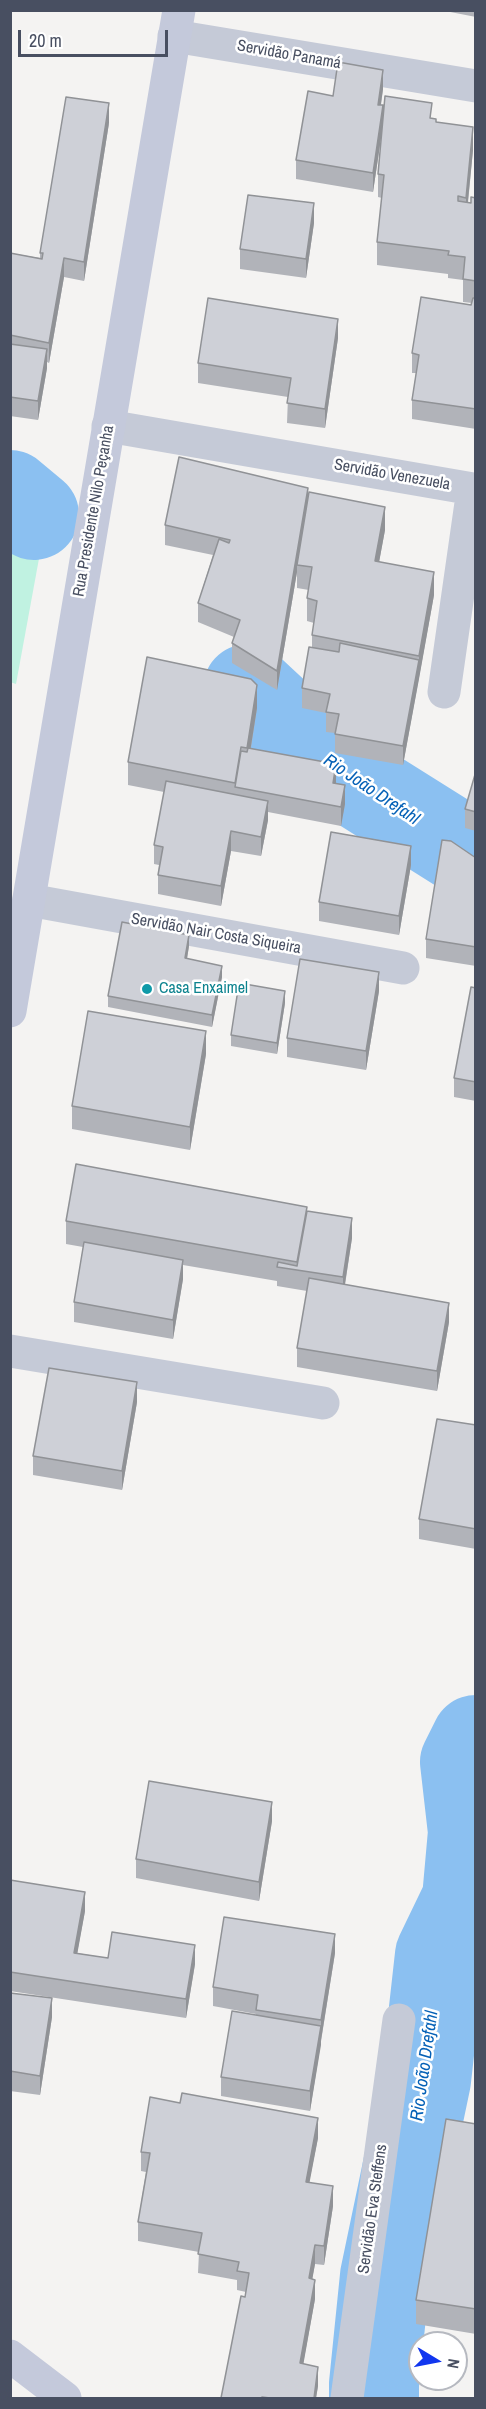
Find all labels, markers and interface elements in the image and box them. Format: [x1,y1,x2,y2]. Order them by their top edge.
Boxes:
scale bar [21,18,171,56]
text: 20 m [29,28,62,53]
street label: Servidão Panamá [236,36,342,74]
street label: Rua Presidente Nilo Peçanha [69,424,119,598]
street label: Servidão Venezuela [333,455,451,495]
water label: Rio João Drefahl [319,750,423,830]
street label: Servidão Nair Costa Siqueira [130,910,302,958]
place label: Casa Enxaimel [159,979,248,999]
marker: Casa Enxaimel [140,982,154,996]
water label: Rio João Drefahl [407,2010,443,2122]
street label: Servidão Eva Steffens [354,2143,392,2275]
north arrow [408,2331,468,2391]
text: N [442,2357,465,2370]

